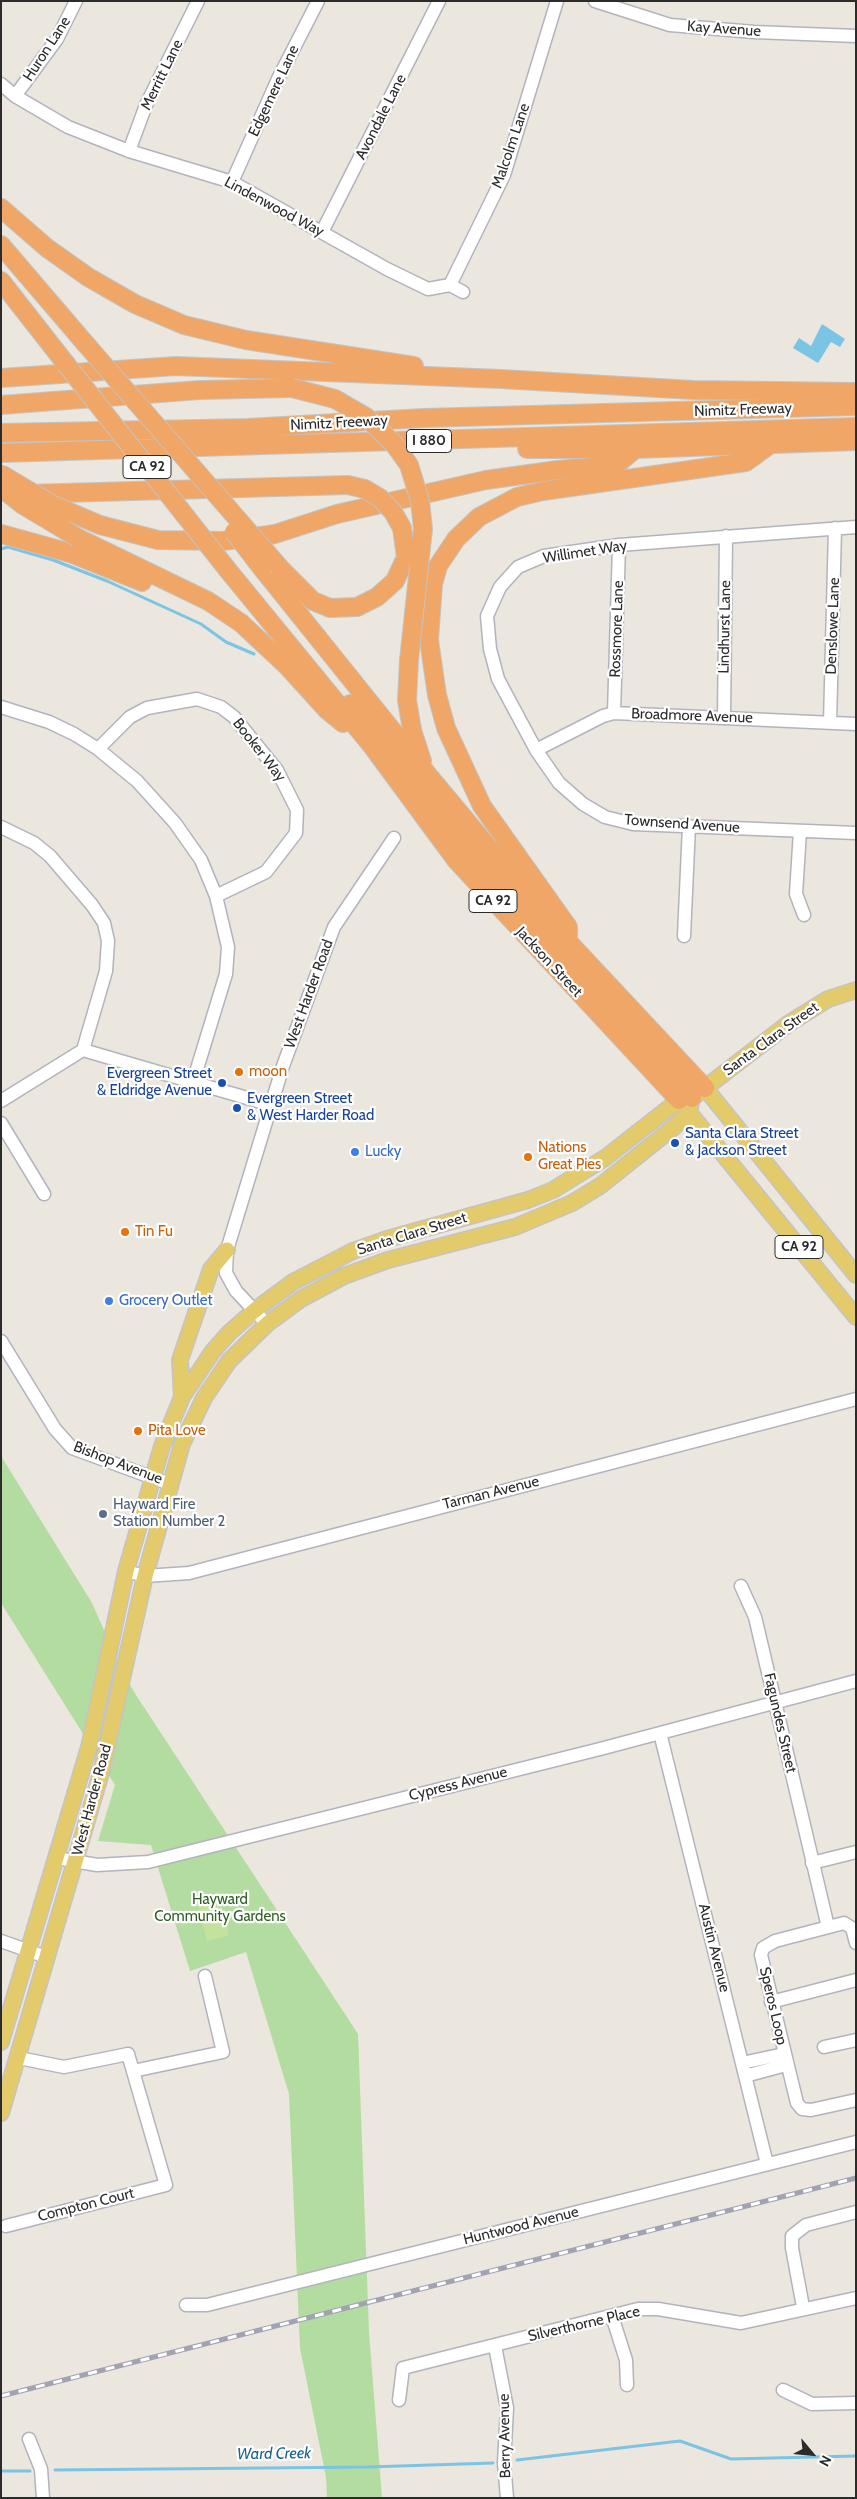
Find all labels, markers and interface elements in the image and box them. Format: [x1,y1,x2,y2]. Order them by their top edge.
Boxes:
street label: Huron Lane [19,13,75,85]
street label: Kay Avenue [687,17,761,41]
street label: Merritt Lane [137,37,187,113]
street label: Edgemere Lane [245,42,303,140]
street label: Avondale Lane [352,71,410,163]
street label: Malcolm Lane [488,101,534,191]
street label: Lindenwood Way [221,173,327,241]
street label: Nimitz Freeway [694,399,792,421]
street label: Nimitz Freeway [290,411,388,435]
road number: I 880 [406,430,452,452]
road number: CA 92 [123,456,171,478]
street label: Willimet Way [542,536,628,568]
street label: Denslowe Lane [822,577,844,675]
street label: Rossmore Lane [606,580,628,678]
street label: Lindhurst Lane [715,580,735,674]
street label: Broadmore Avenue [631,705,753,727]
street label: Booker Way [229,715,289,785]
street label: Townsend Avenue [624,811,740,837]
road number: CA 92 [469,889,517,912]
street label: Jackson Street [512,923,586,1001]
street label: West Harder Road [281,937,337,1051]
street label: Santa Clara Street [720,998,822,1080]
place label: moon [249,1063,287,1081]
place label: Evergreen Street & Eldridge Avenue [97,1065,212,1100]
marker: moon [233,1066,245,1078]
marker: Evergreen Street & Eldridge Avenue [216,1077,228,1089]
place label: Evergreen Street & West Harder Road [247,1090,374,1125]
marker: Evergreen Street & West Harder Road [231,1102,243,1114]
place label: Santa Clara Street & Jackson Street [685,1125,799,1160]
marker: Santa Clara Street & Jackson Street [669,1137,681,1149]
place label: Nations Great Pies [538,1139,601,1174]
place label: Lucky [365,1143,401,1161]
marker: Lucky [349,1146,361,1158]
marker: Nations Great Pies [522,1151,534,1163]
street label: Santa Clara Street [355,1209,469,1259]
place label: Tin Fu [135,1223,173,1241]
marker: Tin Fu [119,1226,131,1238]
road number: CA 92 [775,1236,823,1258]
place label: Grocery Outlet [119,1292,212,1310]
marker: Grocery Outlet [103,1295,115,1307]
place label: Pita Love [148,1422,206,1440]
marker: Pita Love [132,1425,144,1437]
street label: Bishop Avenue [71,1438,165,1488]
street label: Tarman Avenue [441,1472,541,1514]
place label: Hayward Fire Station Number 2 [113,1496,225,1531]
marker: Hayward Fire Station Number 2 [97,1508,109,1520]
street label: Fagundes Street [760,1671,800,1775]
street label: West Harder Road [68,1742,116,1858]
street label: Cypress Avenue [407,1763,509,1805]
park label: Hayward Community Gardens [154,1891,286,1926]
street label: Austin Avenue [694,1902,734,1994]
street label: Speros Loop [755,1965,791,2047]
street label: Compton Court [36,2184,136,2226]
street label: Huntwood Avenue [461,2203,581,2249]
street label: Silverthorne Place [526,2302,642,2346]
street label: Berry Avenue [495,2394,515,2478]
north arrow [787,2429,837,2479]
water label: Ward Creek [237,2444,311,2464]
text: N [815,2452,836,2470]

